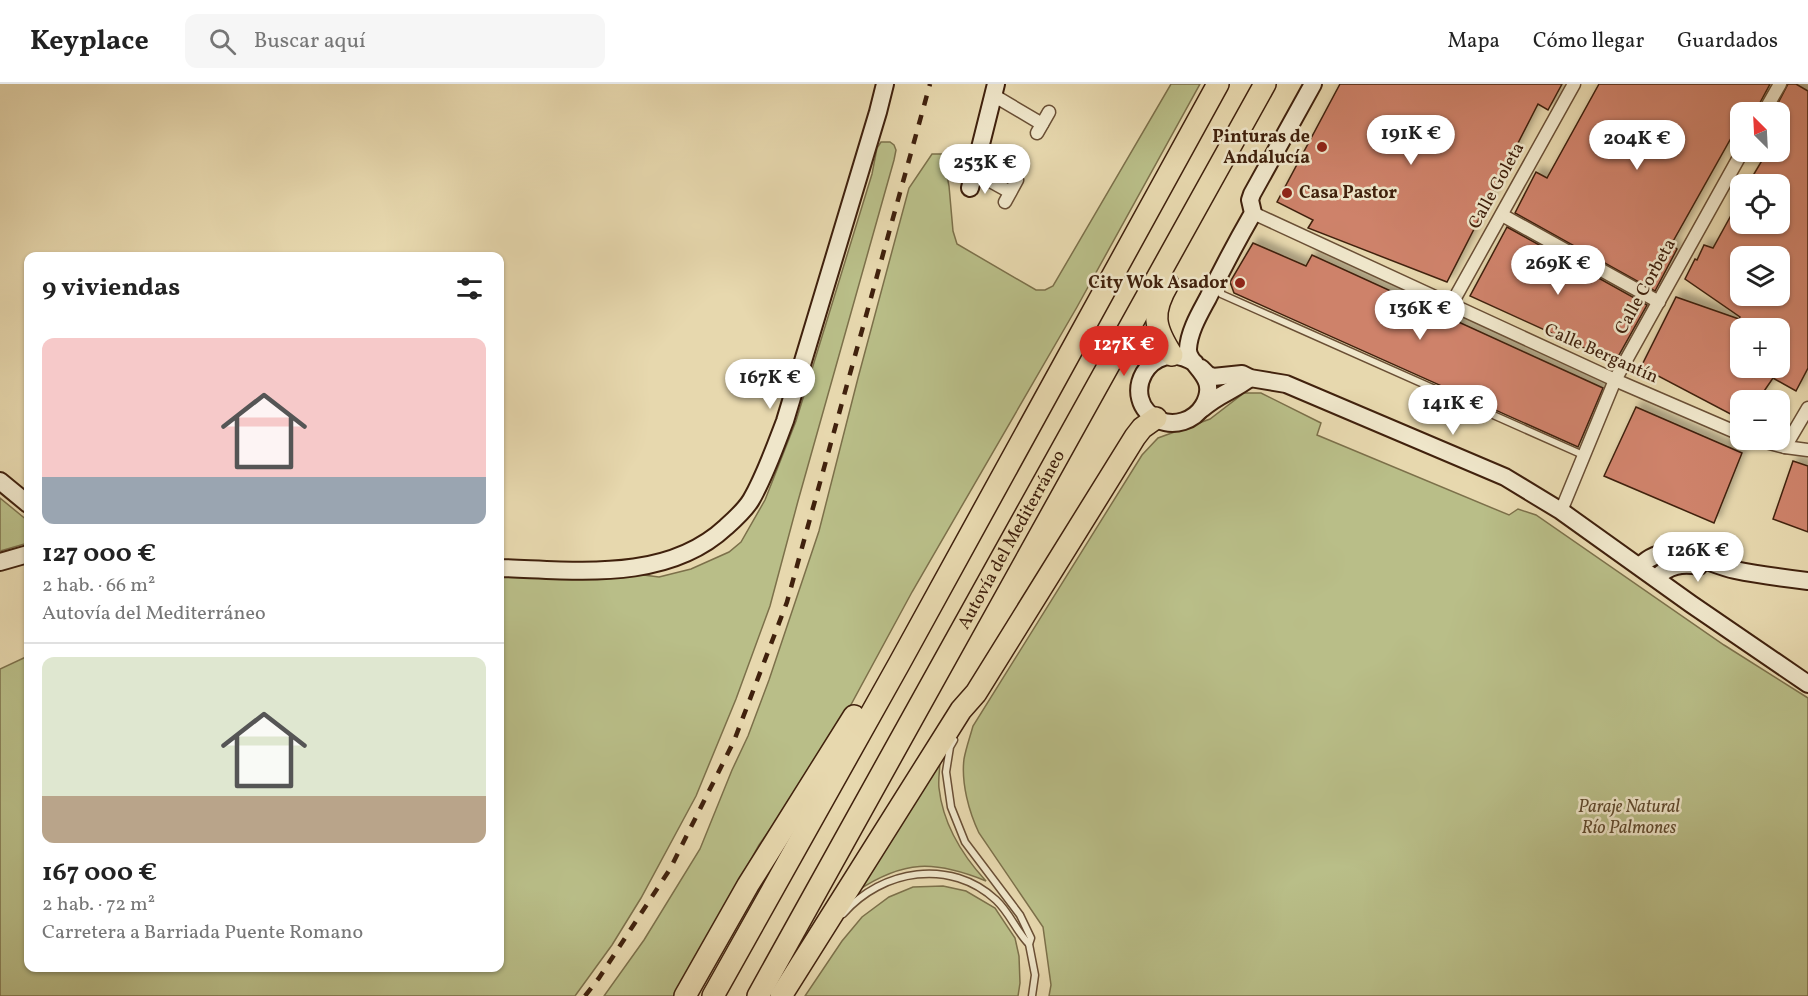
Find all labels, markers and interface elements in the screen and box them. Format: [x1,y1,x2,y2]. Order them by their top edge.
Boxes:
search box [185,14,605,68]
text: Keyplace [30,22,149,61]
icon: search [206,25,239,58]
text: Buscar aquí [254,26,366,57]
text: Mapa [1447,27,1500,56]
text: Cómo llegar [1533,27,1644,56]
text: Guardados [1677,27,1778,56]
north arrow [1730,102,1790,162]
map controls [1730,102,1790,450]
pin: 191K € [1362,115,1460,166]
text: 191K € [1381,120,1441,148]
pin: 204K € [1588,120,1686,171]
place label: Pinturas de Andalucía [1212,125,1310,171]
text: 204K € [1603,125,1671,153]
street label: Calle Goleta [1463,138,1531,234]
marker: Pinturas de Andalucía [1315,140,1329,154]
pin: 253K € [936,144,1034,195]
text: 253K € [953,149,1017,177]
button: locate [1730,174,1790,234]
place label: Casa Pastor [1299,181,1397,206]
marker: Casa Pastor [1280,186,1294,200]
street label: Calle Corbeta [1609,234,1683,339]
pin: 269K € [1509,245,1607,296]
button: layers [1730,246,1790,306]
text: 269K € [1525,250,1591,278]
text: 9 viviendas [42,270,180,306]
place label: City Wok Asador [1088,271,1228,296]
icon: filters [453,272,486,305]
marker: City Wok Asador [1233,276,1247,290]
pin: 136K € [1371,290,1469,341]
text: 136K € [1389,295,1451,323]
street label: Calle Bergantín [1540,318,1662,390]
button: + [1730,318,1790,378]
pin: 127K € [1075,326,1173,377]
text: 127K € [1094,331,1154,359]
pin: 167K € [721,359,819,410]
text: 167K € [739,364,801,392]
icon: home [210,377,318,485]
pin: 141K € [1404,385,1502,436]
text: 141K € [1422,390,1484,418]
button: − [1730,390,1790,450]
street label: Autovía del Mediterráneo [952,446,1071,634]
pin: 126K € [1649,532,1747,583]
text: 127 000 € [42,536,156,572]
text: 126K € [1667,537,1729,565]
text: 2 hab. · 66 m² [42,572,155,600]
text: Autovía del Mediterráneo [42,600,266,628]
icon: home [210,696,318,804]
park label: Paraje Natural Río Palmones [1578,795,1680,841]
text: 167 000 € [42,855,157,891]
text: 2 hab. · 72 m² [42,891,155,919]
text: Carretera a Barriada Puente Romano [42,919,363,947]

